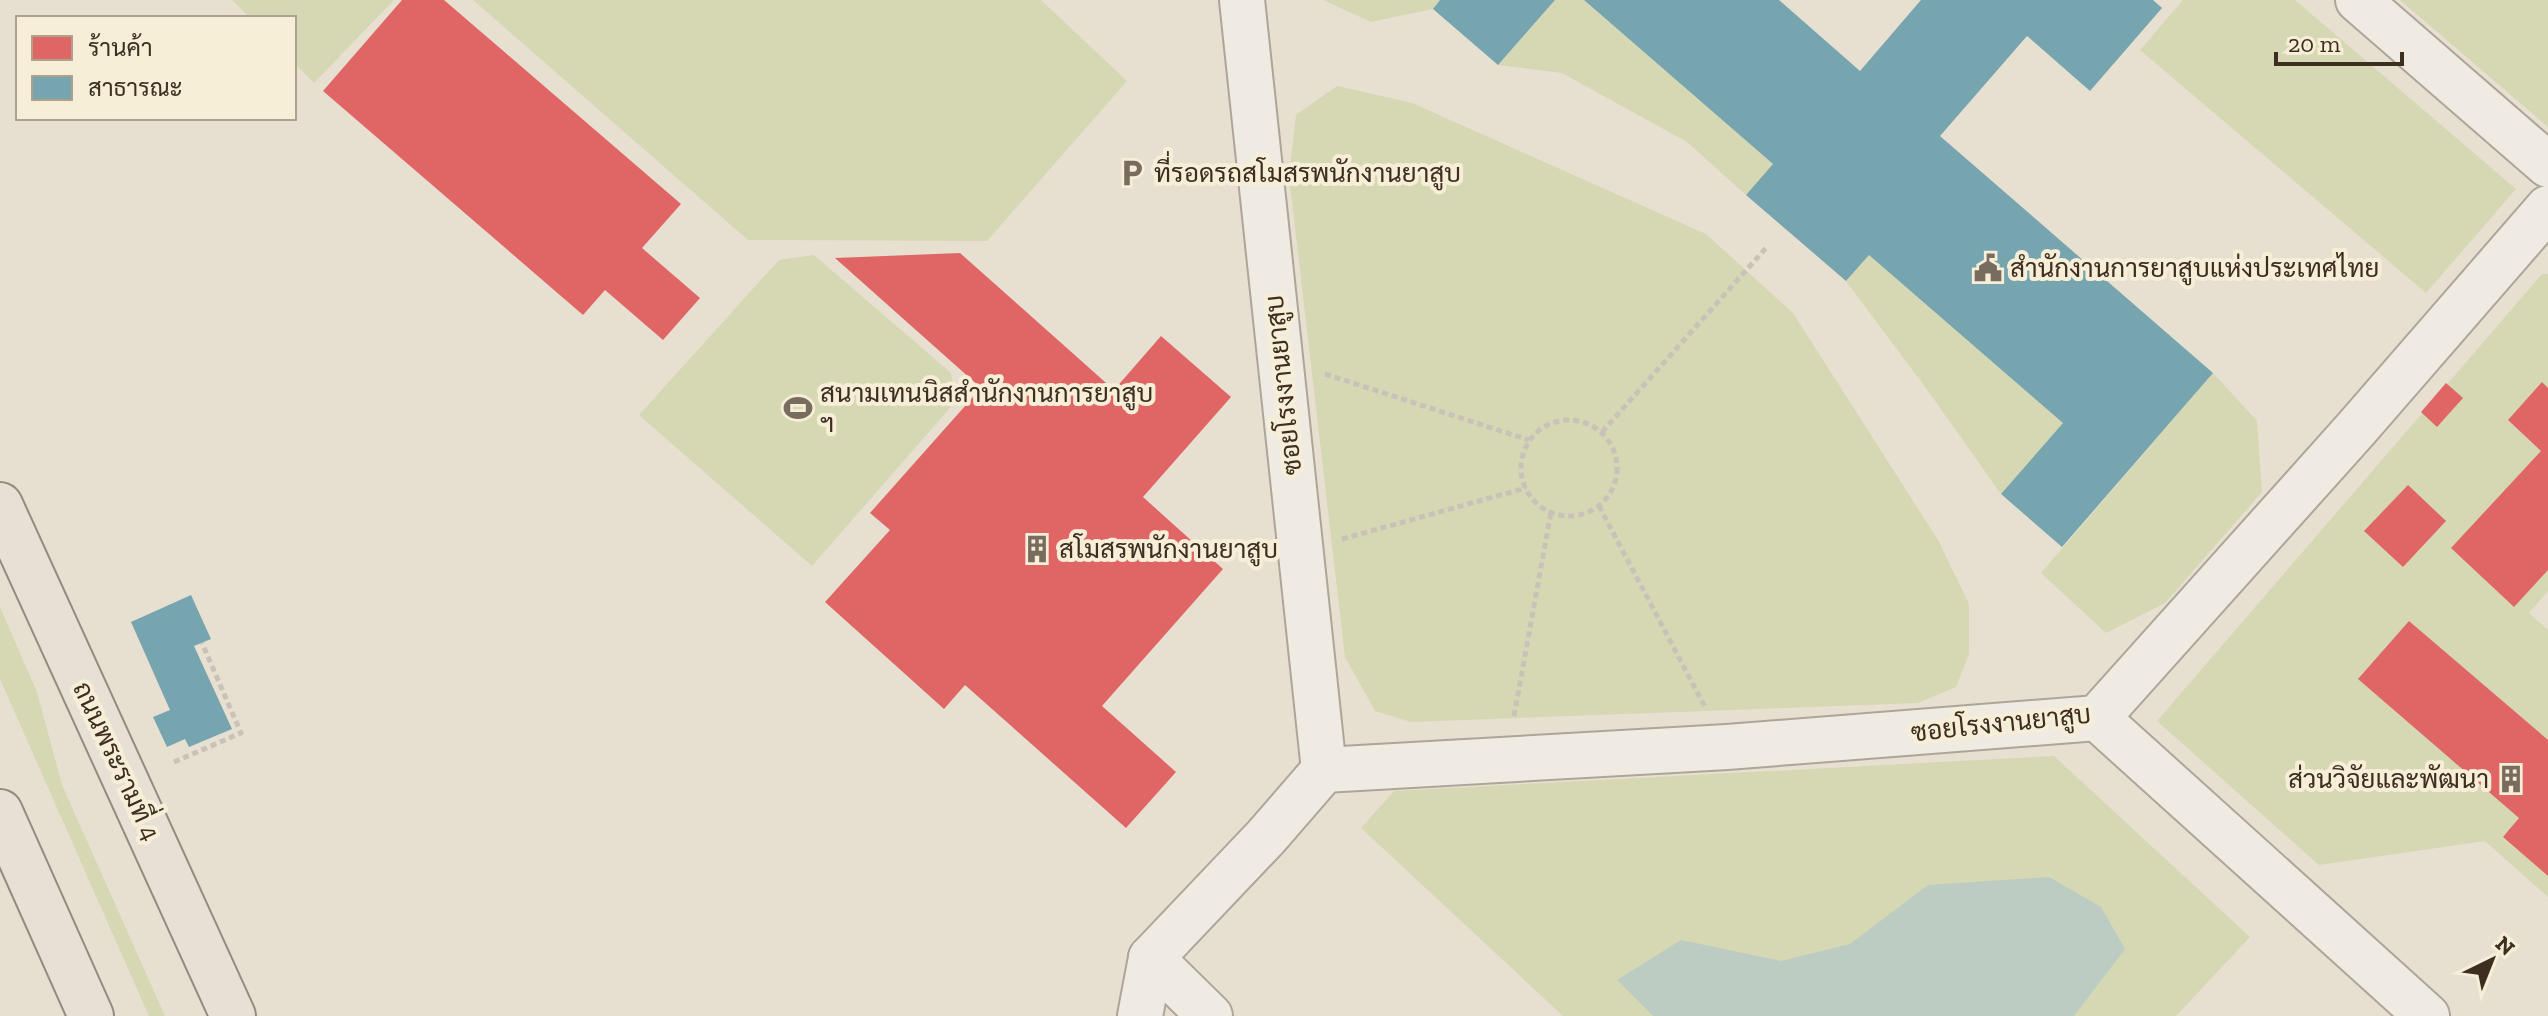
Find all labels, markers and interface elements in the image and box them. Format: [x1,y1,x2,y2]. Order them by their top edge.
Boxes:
legend [16,16,296,120]
scale bar [2276,16,2402,66]
text: 20 m [2288,29,2341,58]
text: ร้านค้า [88,33,153,62]
text: สาธารณะ [88,73,183,102]
place label: ที่รอดรถสโมสรพนักงานยาสูบ [1154,151,1461,191]
parking icon: ที่รอดรถสโมสรพนักงานยาสูบ [1117,158,1147,188]
place label: สำนักงานการยาสูบแห่งประเทศไทย [2010,252,2380,286]
public building icon: สำนักงานการยาสูบแห่งประเทศไทย [1973,253,2003,283]
street label: ซอยโรงงานยาสูบ [1258,293,1310,477]
place label: สนามเทนนิสสำนักงานการยาสูบ ฯ [820,377,1153,439]
sports icon: สนามเทนนิสสำนักงานการยาสูบ ฯ [783,393,813,423]
place label: สโมสรพนักงานยาสูบ [1059,533,1278,567]
building icon: สโมสรพนักงานยาสูบ [1022,534,1052,564]
street label: ถนนพระรามที่ 4 [66,674,173,846]
street label: ซอยโรงงานยาสูบ [1909,698,2093,750]
place label: ส่วนวิจัยและพัฒนา [2288,763,2489,795]
building icon: ส่วนวิจัยและพัฒนา [2496,764,2526,794]
north arrow [2452,920,2532,1000]
text: N [2490,930,2521,961]

